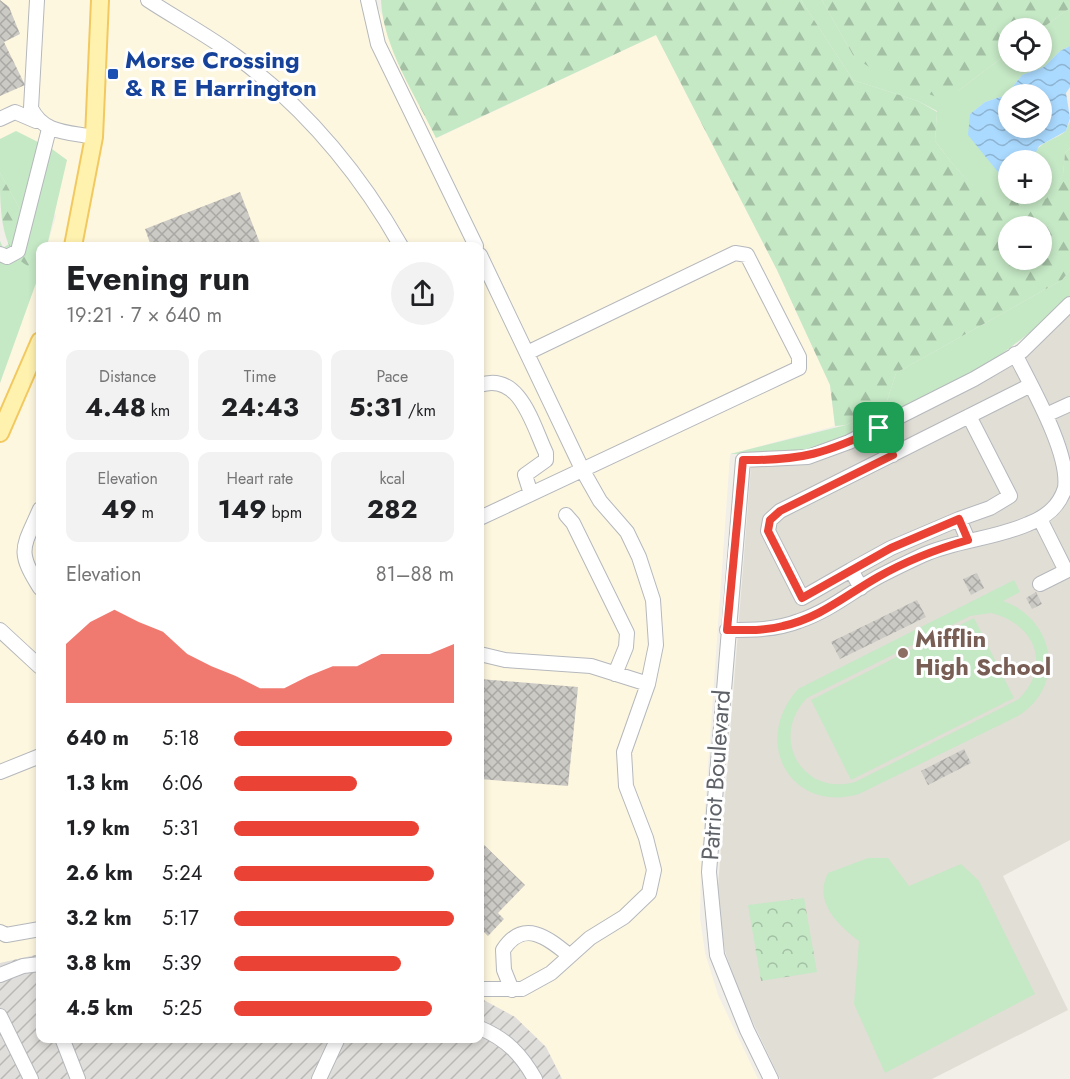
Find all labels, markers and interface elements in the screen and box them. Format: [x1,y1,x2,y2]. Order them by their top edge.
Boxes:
map controls [998,18,1052,270]
button: locate [998,18,1052,72]
place label: Morse Crossing & R E Harrington [125,42,317,105]
marker: Morse Crossing & R E Harrington [106,67,120,81]
button: layers [998,84,1052,138]
button: + [998,150,1052,204]
button: − [998,216,1052,270]
text: Evening run [66,255,250,302]
button: share [391,262,454,325]
text: 19:21 · 7 × 640 m [66,301,222,330]
text: Distance [99,365,156,388]
text: Time [244,365,276,388]
text: Pace [376,365,408,388]
text: 4.48 [85,388,146,426]
text: 24:43 [221,388,299,426]
text: 5:31 [349,388,403,426]
text: km [146,399,170,422]
text: /km [403,399,436,422]
pin [853,402,904,453]
icon: arrive [862,411,895,444]
text: Elevation [97,467,158,490]
text: Heart rate [227,467,293,490]
text: kcal [379,467,405,490]
text: 49 [101,490,137,528]
text: 149 [218,490,267,528]
text: 282 [367,490,418,528]
text: m [137,501,154,524]
text: bpm [267,501,302,524]
text: Elevation [66,560,141,589]
text: 81–88 m [376,560,454,589]
place label: Mifflin High School [915,621,1051,684]
marker: Mifflin High School [896,646,910,660]
street label: Patriot Boulevard [692,688,739,861]
text: 640 m [66,724,129,753]
text: 5:18 [162,724,199,753]
text: 1.3 km [66,769,129,798]
text: 6:06 [162,769,203,798]
text: 1.9 km [66,814,130,843]
text: 5:31 [162,814,199,843]
text: 2.6 km [66,859,133,888]
text: 5:24 [162,859,202,888]
text: 3.2 km [66,904,132,933]
text: 5:17 [162,904,199,933]
text: 3.8 km [66,949,131,978]
text: 5:39 [162,949,202,978]
text: 4.5 km [66,994,133,1023]
text: 5:25 [162,994,202,1023]

